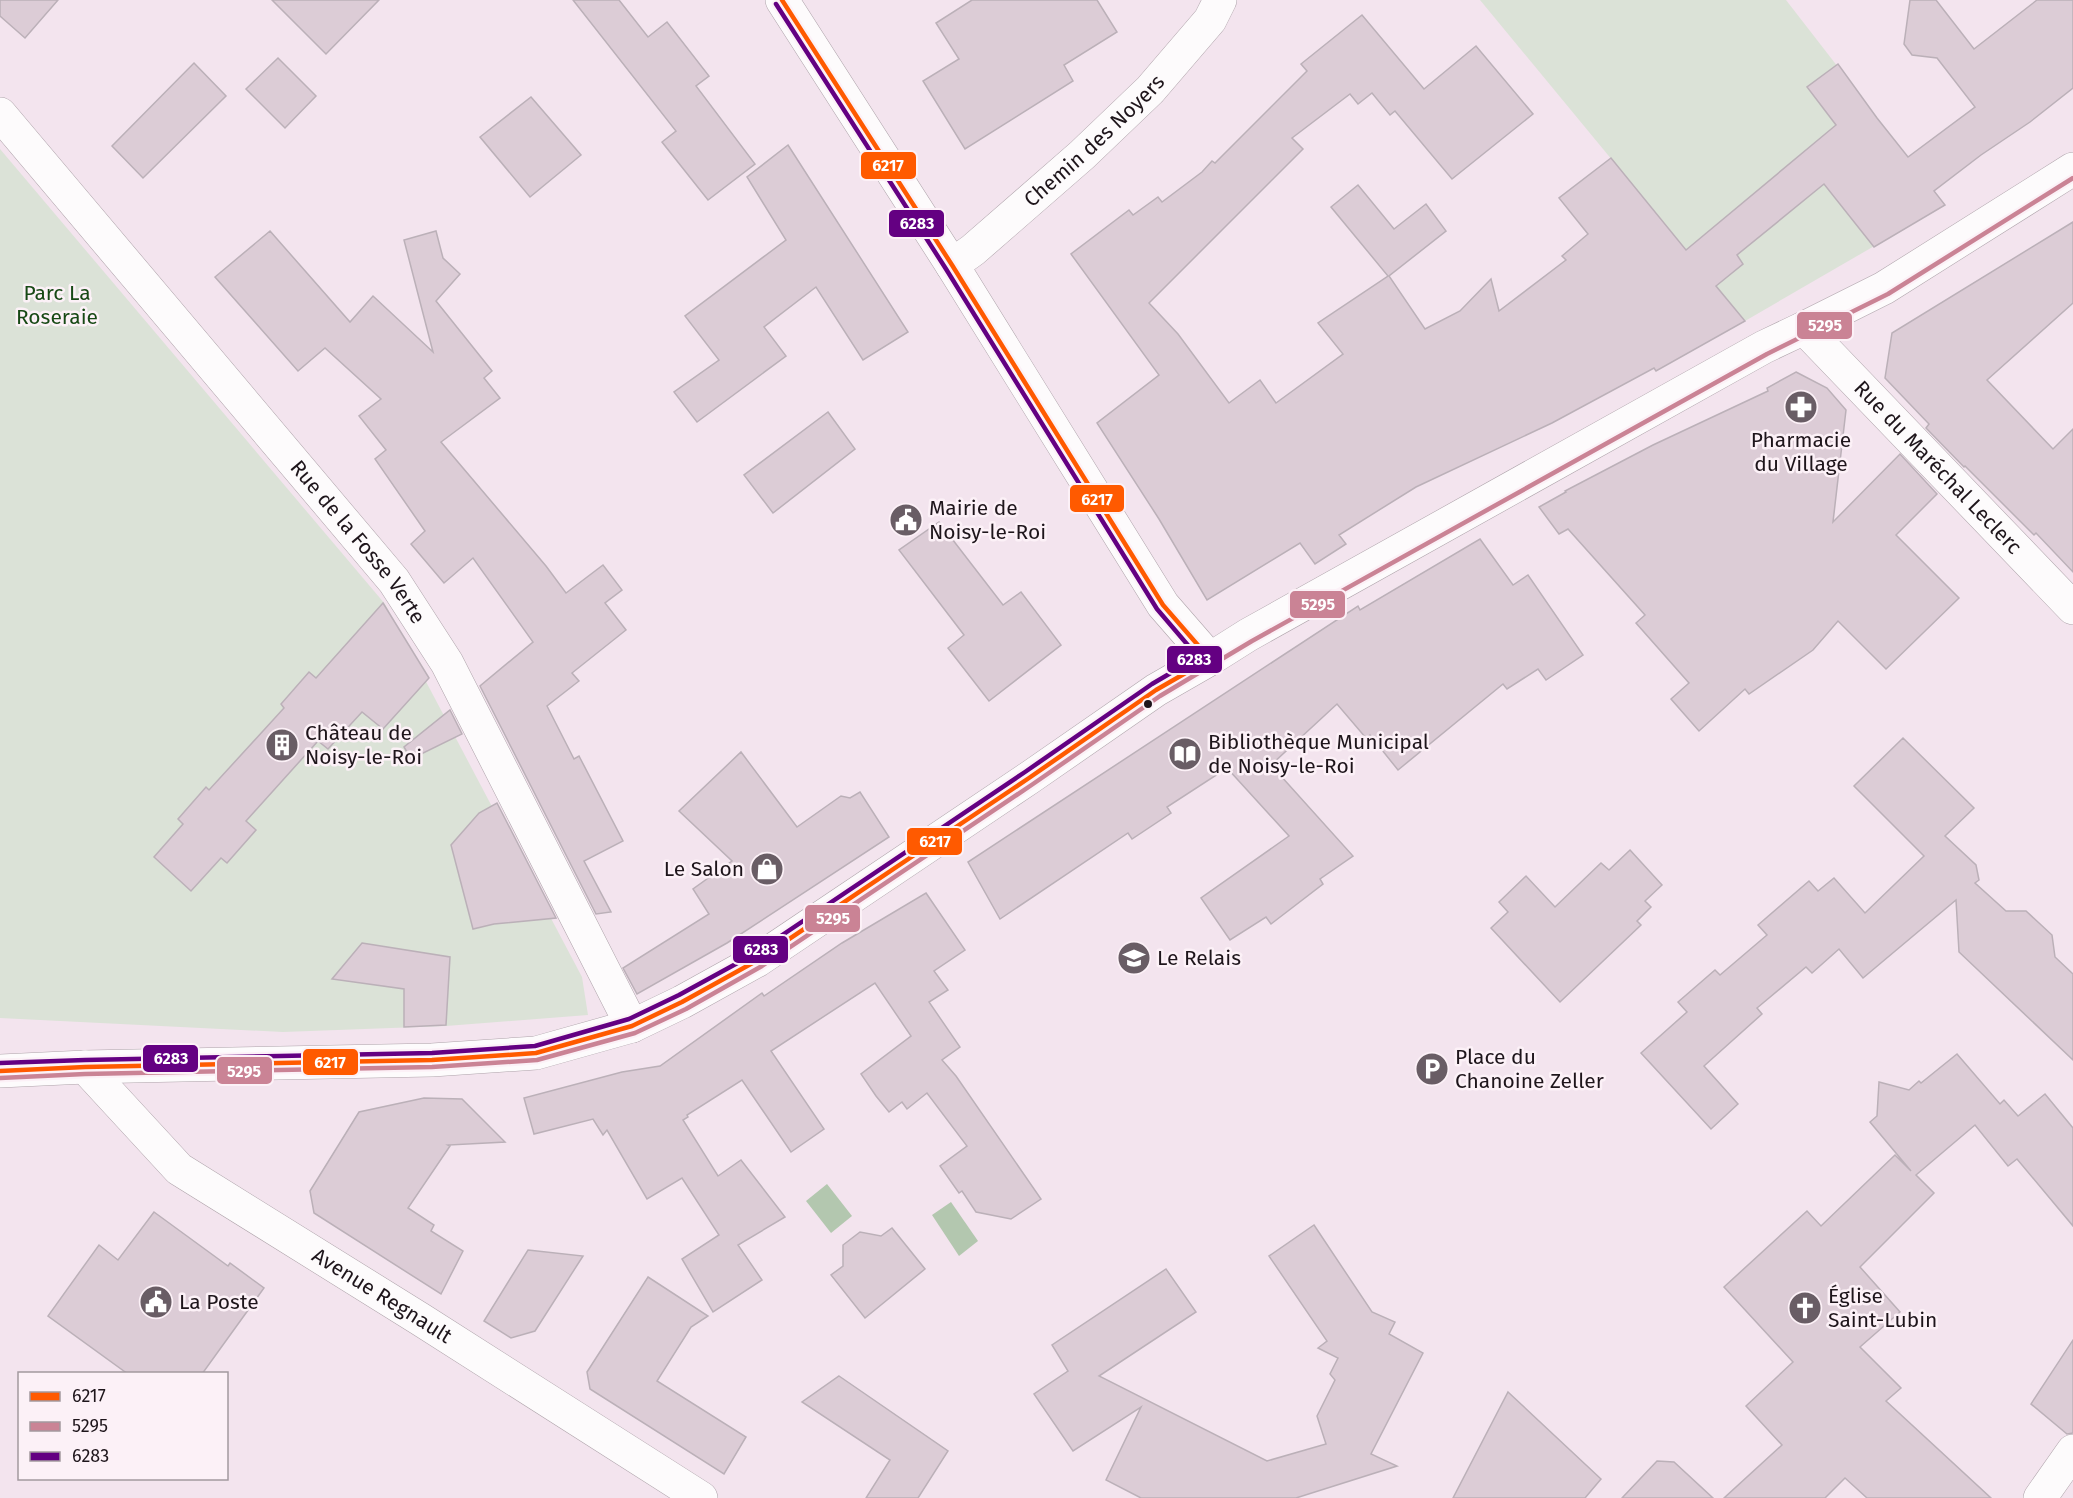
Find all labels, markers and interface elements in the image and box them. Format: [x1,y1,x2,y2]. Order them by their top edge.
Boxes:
street label: Chemin des Noyers [1019,69,1170,213]
line badge: 6217 [860,151,917,180]
text: 6217 [872,156,904,175]
line badge: 6283 [888,209,945,238]
text: 6283 [900,214,934,233]
park label: Parc La Roseraie [16,280,98,330]
line badge: 5295 [1796,311,1853,340]
text: 5295 [1808,316,1842,335]
street label: Rue du Maréchal Leclerc [1849,375,2027,560]
pharmacy icon: Pharmacie du Village [1783,389,1819,425]
place label: Pharmacie du Village [1751,427,1851,477]
street label: Rue de la Fosse Verte [285,455,431,629]
line badge: 6217 [1069,484,1125,513]
text: 6217 [1081,490,1113,509]
place label: Mairie de Noisy-le-Roi [929,495,1046,545]
public building icon: Mairie de Noisy-le-Roi [888,502,924,538]
line badge: 5295 [1289,590,1346,619]
text: 5295 [1301,595,1335,614]
line badge: 6283 [1166,645,1223,674]
text: 6283 [1177,650,1211,669]
unlabelled marker [1142,698,1154,710]
place label: Château de Noisy-le-Roi [305,720,422,770]
building icon: Château de Noisy-le-Roi [264,727,300,763]
place label: Bibliothèque Municipal de Noisy-le-Roi [1208,729,1429,779]
library icon: Bibliothèque Municipal de Noisy-le-Roi [1167,736,1203,772]
line badge: 6217 [906,827,963,856]
text: 6217 [919,832,951,851]
shop icon: Le Salon [749,851,785,887]
place label: Le Salon [664,856,744,882]
line badge: 5295 [804,904,861,933]
text: 5295 [816,909,850,928]
line badge: 6283 [732,935,789,964]
text: 6283 [744,940,778,959]
school or university icon: Le Relais [1116,940,1152,976]
place label: Le Relais [1157,945,1241,971]
line badge: 6283 [142,1044,199,1073]
place label: Place du Chanoine Zeller [1455,1044,1604,1094]
line badge: 6217 [302,1048,359,1076]
text: 6283 [154,1049,188,1068]
parking icon: Place du Chanoine Zeller [1414,1051,1450,1087]
text: 6217 [314,1053,346,1072]
line badge: 5295 [216,1056,273,1085]
text: 5295 [227,1062,261,1081]
street label: Avenue Regnault [307,1242,457,1349]
place label: Église Saint-Lubin [1828,1283,1937,1333]
public building icon: La Poste [138,1284,174,1320]
place label: La Poste [179,1289,259,1315]
church icon: Église Saint-Lubin [1787,1290,1823,1326]
legend [18,1372,228,1480]
text: 6217 [72,1385,106,1407]
text: 5295 [72,1415,108,1437]
text: 6283 [72,1445,109,1467]

